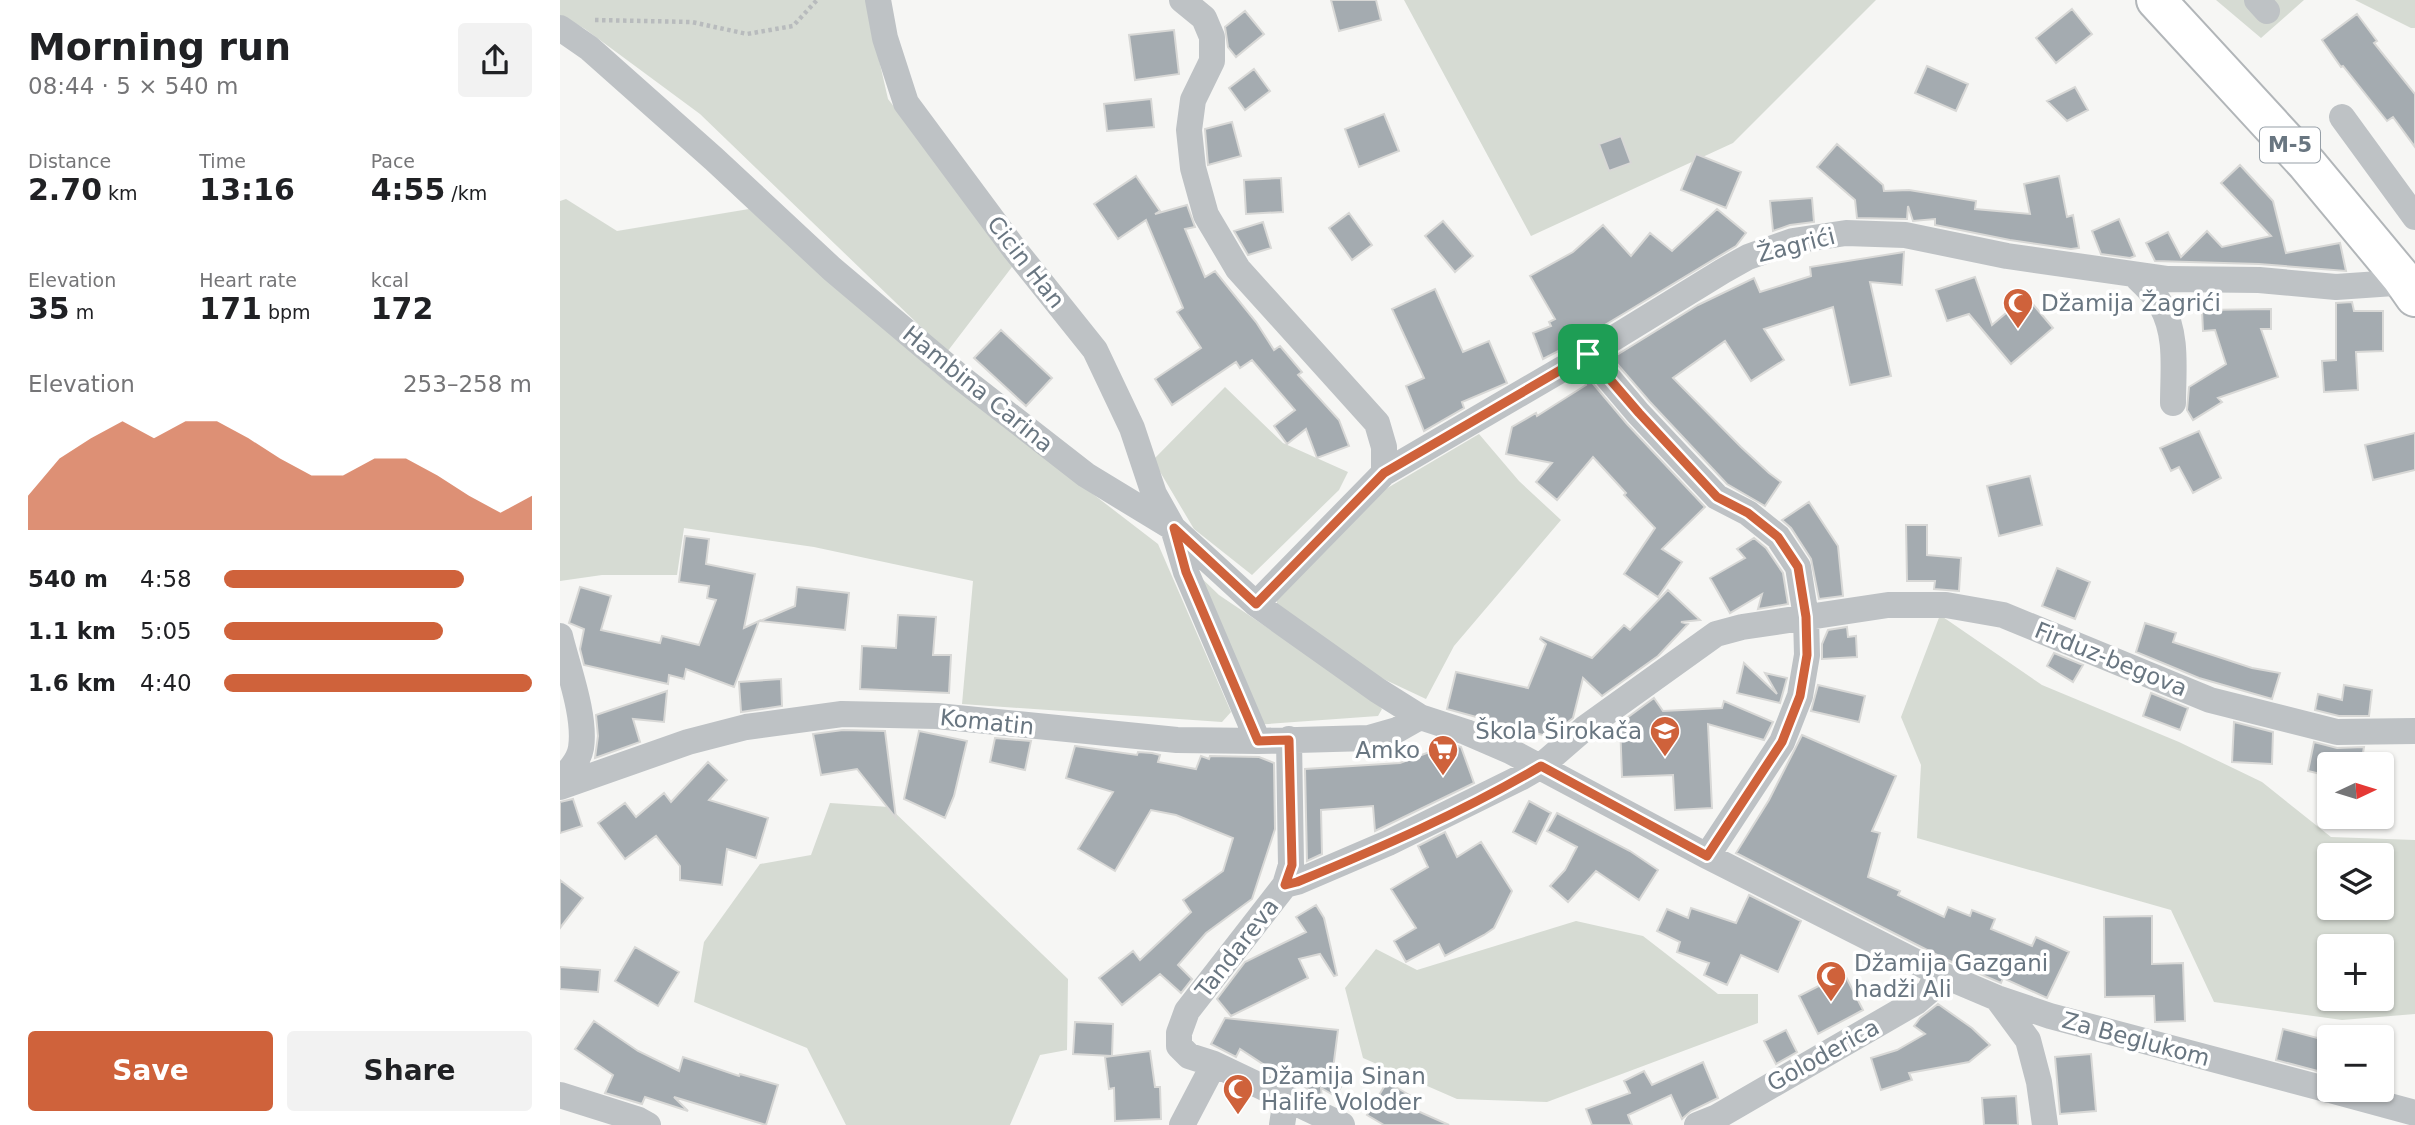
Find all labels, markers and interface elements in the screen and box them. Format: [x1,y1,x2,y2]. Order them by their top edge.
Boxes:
button: share [458,23,532,97]
text: Morning run [28,25,291,69]
text: 08:44 · 5 × 540 m [28,73,238,99]
road number: M-5 [2260,128,2320,162]
text: Distance [28,150,111,172]
text: Time [199,150,246,172]
text: Pace [371,150,415,172]
text: 2.70 [28,172,102,207]
text: 13:16 [199,172,295,207]
text: 4:55 [371,172,445,207]
text: km [102,182,138,204]
text: /km [445,182,487,204]
street label: Cicin Han [982,211,1070,313]
street label: Žagrići [1754,222,1838,267]
text: Elevation [28,269,116,291]
text: Heart rate [199,269,297,291]
text: kcal [371,269,409,291]
mosque icon: Džamija Žagrići [2001,286,2035,330]
place label: Džamija Žagrići [2041,289,2221,316]
text: 35 [28,291,70,326]
text: 171 [199,291,262,326]
text: 172 [371,291,433,326]
text: m [70,301,94,323]
text: bpm [262,301,311,323]
street label: Hambina Carina [898,321,1058,457]
pin [1558,324,1618,384]
icon: arrive [1569,335,1607,373]
text: Elevation [28,371,135,397]
text: 253–258 m [403,371,532,397]
text: 540 m [28,566,108,592]
text: 4:58 [140,566,192,592]
street label: Firduz-begova [2031,617,2191,701]
text: 1.1 km [28,618,116,644]
text: 5:05 [140,618,192,644]
text: 1.6 km [28,670,116,696]
text: 4:40 [140,670,192,696]
street label: Komatin [939,704,1035,740]
school or university icon: Škola Širokača [1648,714,1682,758]
place label: Škola Širokača [1475,717,1642,744]
supermarket icon: Amko [1426,733,1460,777]
place label: Amko [1355,737,1420,763]
north arrow [2317,752,2394,830]
map controls [2317,752,2394,1102]
button: layers [2317,843,2394,920]
street label: Tandareva [1190,893,1284,1003]
button: + [2317,934,2394,1011]
place label: Džamija Gazgani hadži Ali [1854,950,2048,1002]
mosque icon: Džamija Gazgani hadži Ali [1814,959,1848,1003]
street label: Za Beglukom [2059,1007,2213,1071]
street label: Goloderica [1763,1014,1883,1096]
button: − [2317,1025,2394,1102]
button: Save [28,1031,273,1111]
button: Share [287,1031,532,1111]
place label: Džamija Sinan Halife Voloder [1261,1063,1426,1115]
mosque icon: Džamija Sinan Halife Voloder [1221,1072,1255,1116]

